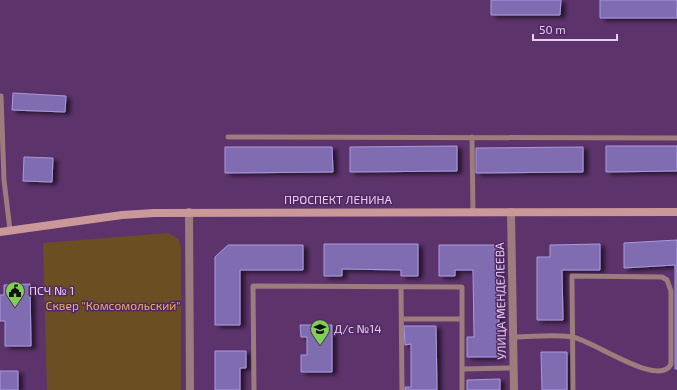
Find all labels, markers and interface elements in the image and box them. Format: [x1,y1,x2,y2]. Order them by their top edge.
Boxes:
scale bar [533,16,617,42]
text: 50 m [539,22,566,36]
street label: ПРОСПЕКТ ЛЕНИНА [284,192,392,206]
street label: УЛИЦА МЕНДЕЛЕЕВА [492,242,508,360]
public building icon: ПСЧ № 1 [4,280,26,308]
place label: ПСЧ № 1 [29,283,74,297]
park label: Сквер "Комсомольский" [46,298,180,312]
school or university icon: Д/с №14 [309,318,331,346]
place label: Д/с №14 [334,321,382,335]

